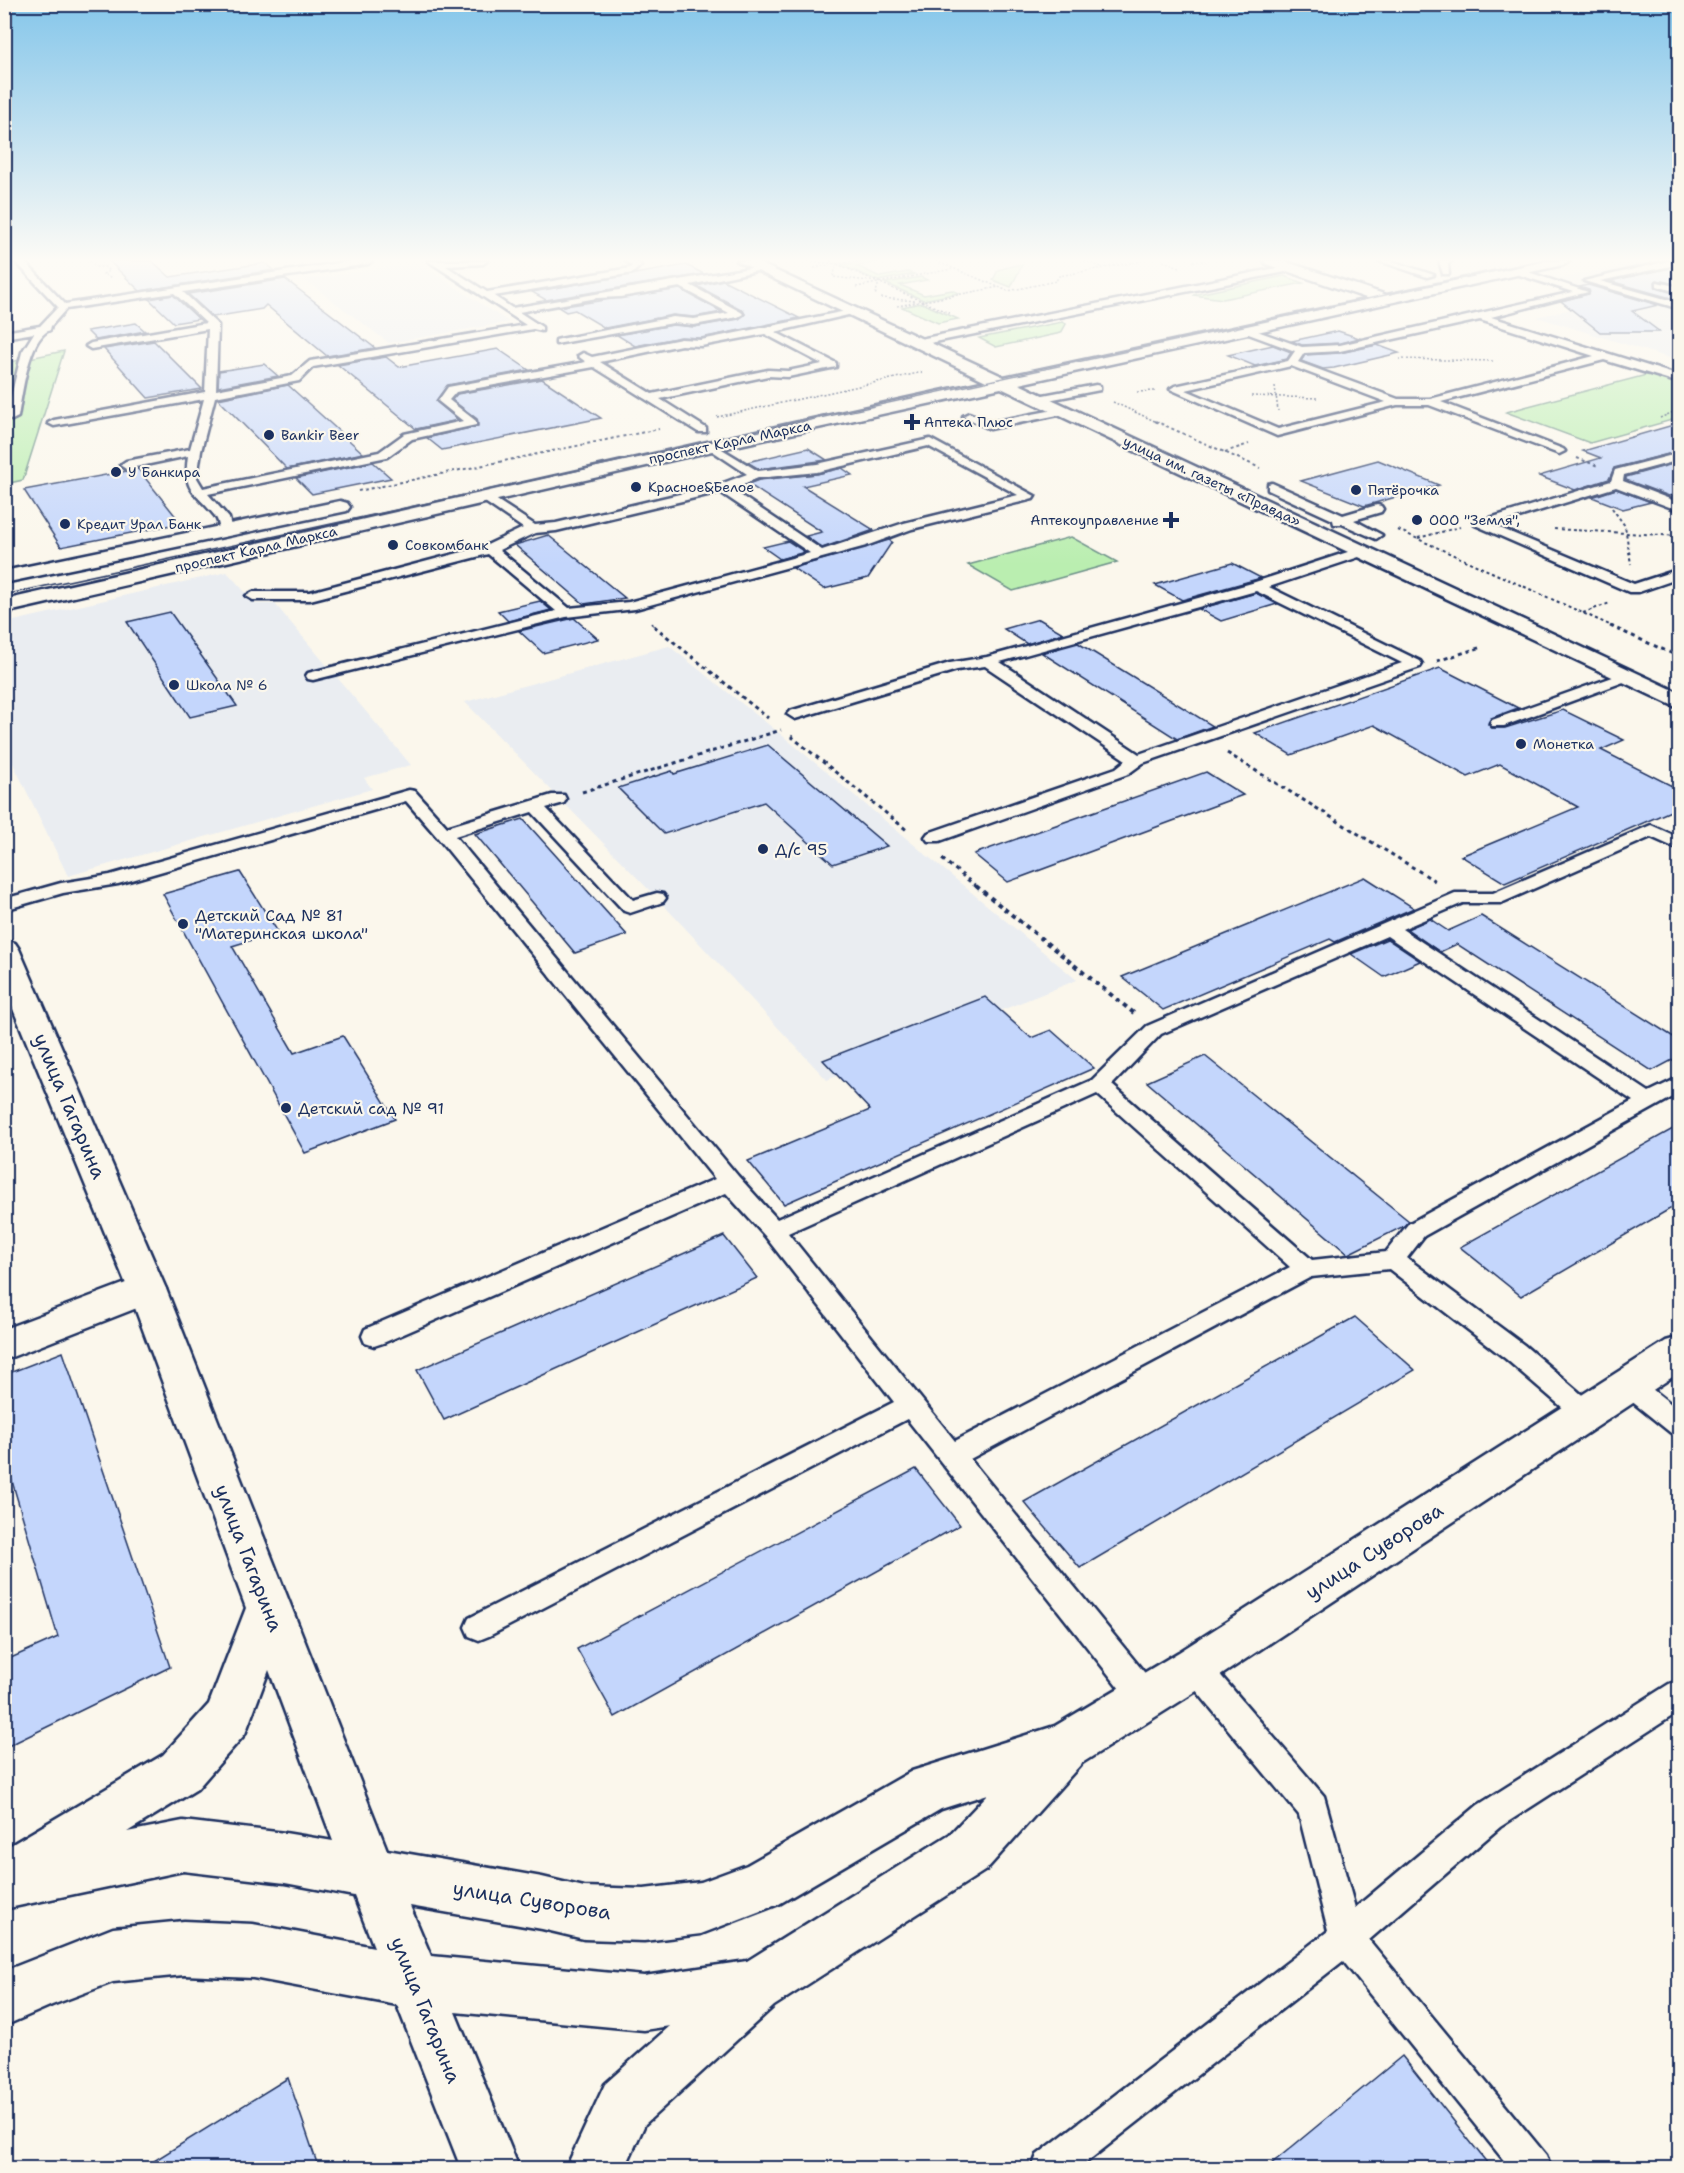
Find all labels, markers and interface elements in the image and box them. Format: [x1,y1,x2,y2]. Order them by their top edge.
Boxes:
place label: Аптека Плюс [924,413,1013,431]
marker: Аптека Плюс [905,415,919,429]
street label: проспект Карла Маркса [647,416,813,468]
place label: Bankir Beer [281,426,360,444]
marker: Bankir Beer [262,428,276,442]
street label: улица им. газеты «Правда» [1120,432,1304,530]
place label: У Банкира [128,463,201,481]
marker: У Банкира [109,465,123,479]
place label: Красное&Белое [648,478,754,496]
marker: Красное&Белое [629,480,643,494]
place label: Пятёрочка [1368,481,1439,499]
marker: Пятёрочка [1349,483,1363,497]
place label: Аптекоуправление [1030,511,1159,529]
place label: ООО "Земля", [1429,511,1520,529]
marker: Аптекоуправление [1164,513,1178,527]
marker: ООО "Земля", [1410,513,1424,527]
place label: Кредит Урал Банк [77,515,202,533]
marker: Кредит Урал Банк [58,517,72,531]
street label: проспект Карла Маркса [173,522,339,576]
place label: Совкомбанк [405,536,489,554]
marker: Совкомбанк [386,538,400,552]
place label: Школа № 6 [186,676,268,694]
marker: Школа № 6 [167,678,181,692]
place label: Монетка [1533,735,1594,753]
marker: Монетка [1514,737,1528,751]
place label: Д/с 95 [775,839,827,860]
marker: Д/с 95 [756,842,770,856]
place label: Детский Сад № 81 "Материнская школа" [195,905,368,944]
marker: Детский Сад № 81 "Материнская школа" [176,917,190,931]
street label: улица Гагарина [28,1029,113,1183]
place label: Детский сад № 91 [298,1098,444,1119]
marker: Детский сад № 91 [279,1101,293,1115]
street label: улица Гагарина [209,1481,289,1636]
street label: улица Суворова [1300,1496,1448,1605]
street label: улица Суворова [451,1875,613,1925]
street label: улица Гагарина [385,1933,467,2088]

